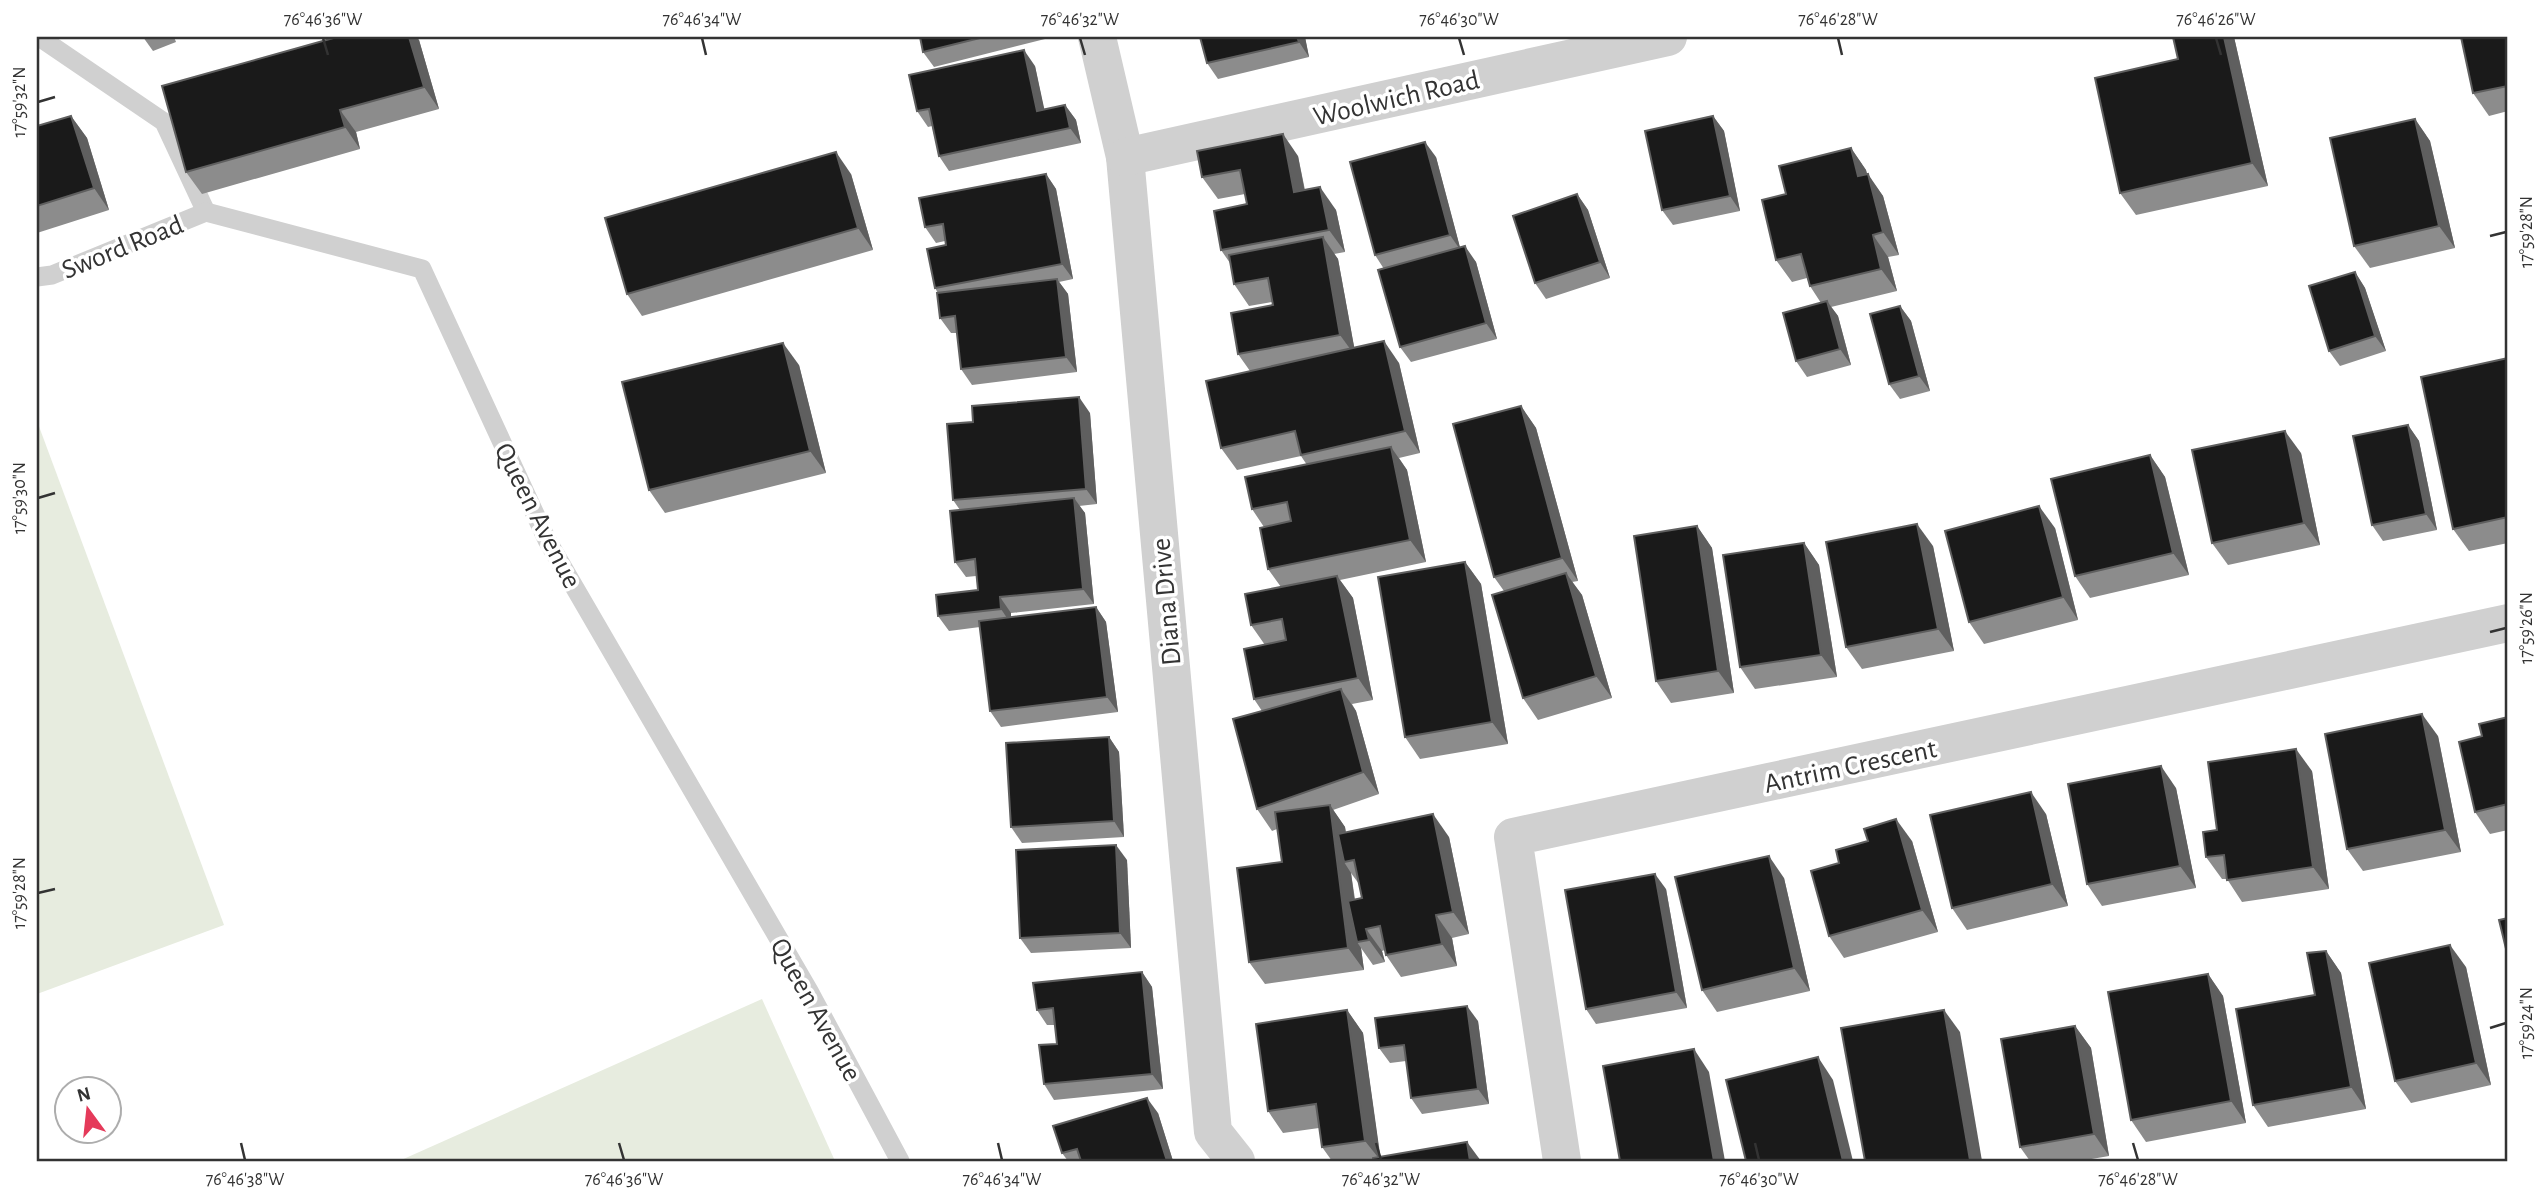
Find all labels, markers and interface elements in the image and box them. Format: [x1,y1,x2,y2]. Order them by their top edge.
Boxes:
text: 76°46'36"W [284,11,362,29]
text: 76°46'34"W [663,11,741,29]
text: 76°46'32"W [1041,11,1119,29]
text: 76°46'30"W [1419,11,1499,29]
text: 76°46'28"W [1798,11,1878,29]
text: 76°46'26"W [2176,11,2256,29]
street label: Woolwich Road [1311,66,1482,132]
text: 17°59'32"N [11,67,29,137]
text: 17°59'28"N [2518,196,2536,268]
street label: Sword Road [58,211,188,285]
street label: Queen Avenue [489,439,586,593]
text: 17°59'30"N [11,462,29,534]
street label: Diana Drive [1147,537,1187,667]
text: 17°59'26"N [2518,592,2536,664]
street label: Antrim Crescent [1762,735,1939,799]
text: 17°59'28"N [11,857,29,929]
street label: Queen Avenue [765,934,866,1086]
text: 17°59'24"N [2518,987,2536,1059]
north arrow [52,1076,122,1146]
text: N [75,1084,93,1106]
text: 76°46'38"W [206,1171,284,1189]
text: 76°46'36"W [585,1171,663,1189]
text: 76°46'34"W [963,1171,1041,1189]
text: 76°46'32"W [1342,1171,1420,1189]
text: 76°46'30"W [1719,1171,1799,1189]
text: 76°46'28"W [2098,1171,2178,1189]

